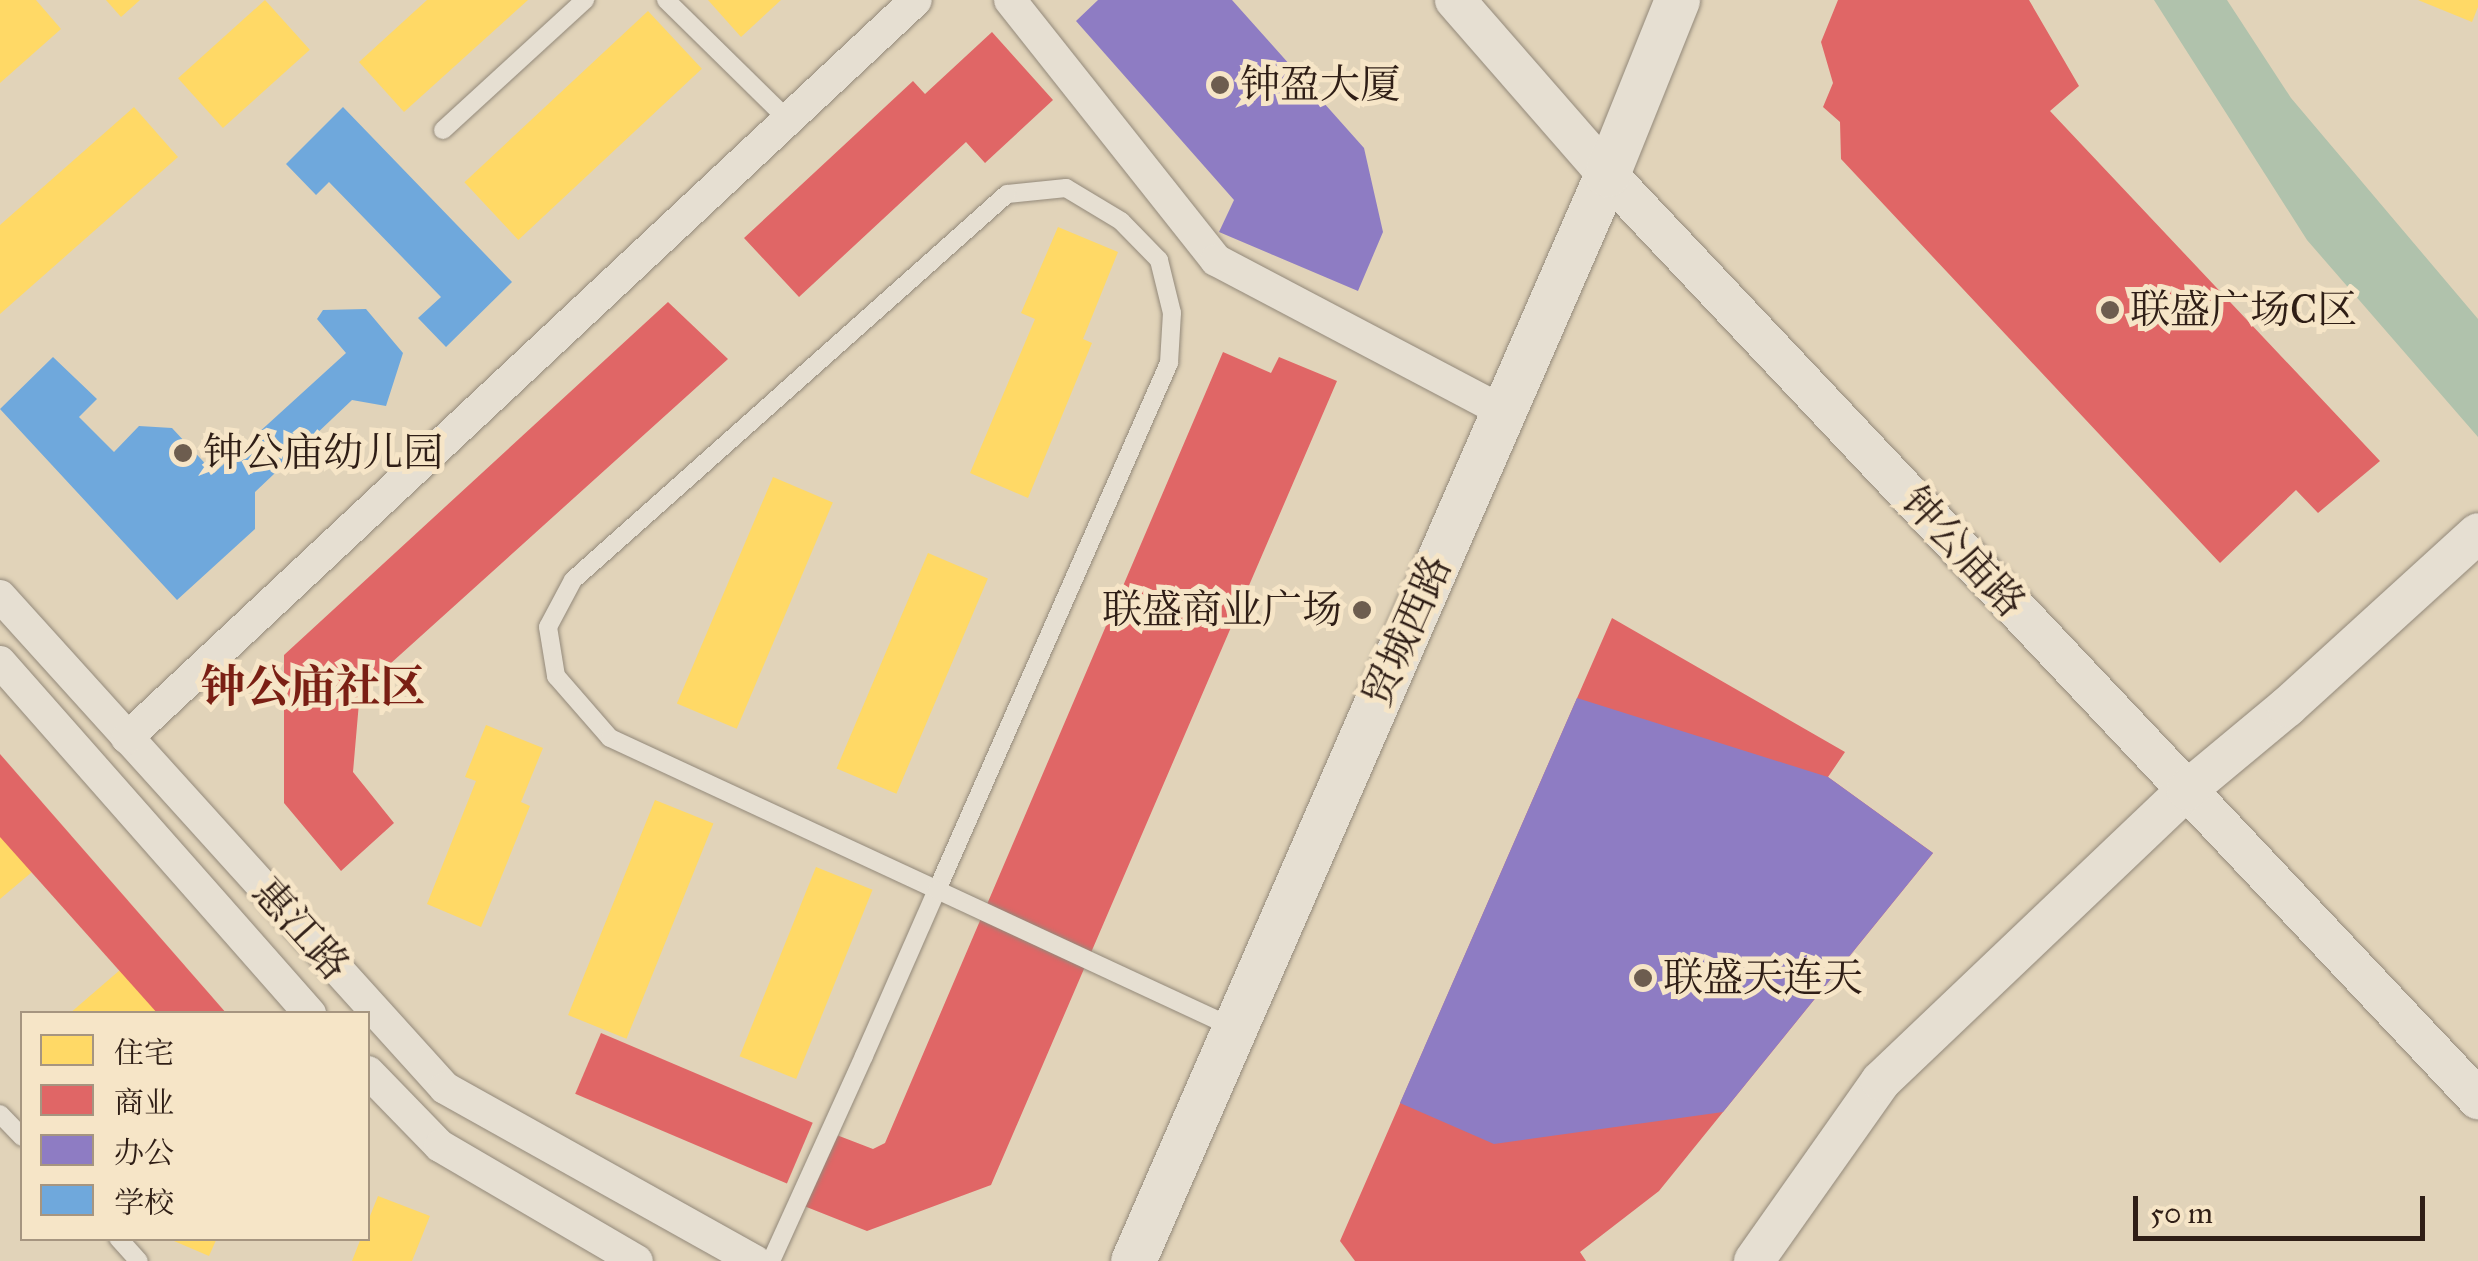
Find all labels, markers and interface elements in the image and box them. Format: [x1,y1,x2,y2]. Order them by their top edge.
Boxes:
place label: 钟盈大厦 [1240,61,1400,109]
marker: 钟盈大厦 [1209,74,1231,96]
place label: 联盛广场C区 [2130,286,2357,334]
marker: 联盛广场C区 [2099,299,2121,321]
place label: 钟公庙幼儿园 [203,429,443,477]
marker: 钟公庙幼儿园 [172,442,194,464]
street label: 钟公庙路 [1891,477,2035,627]
street label: 贸城西路 [1353,548,1461,714]
place label: 联盛商业广场 [1102,586,1342,634]
marker: 联盛商业广场 [1351,599,1373,621]
district label: 钟公庙社区 [201,660,425,714]
street label: 惠江路 [243,868,359,990]
place label: 联盛天连天 [1663,954,1863,1002]
marker: 联盛天连天 [1632,967,1654,989]
legend [20,1011,370,1241]
text: 住宅 [114,1035,174,1071]
text: 商业 [114,1085,174,1121]
text: 办公 [114,1135,174,1171]
scale bar [2138,1176,2430,1238]
text: 学校 [114,1185,174,1221]
text: 50 m [2150,1195,2213,1231]

